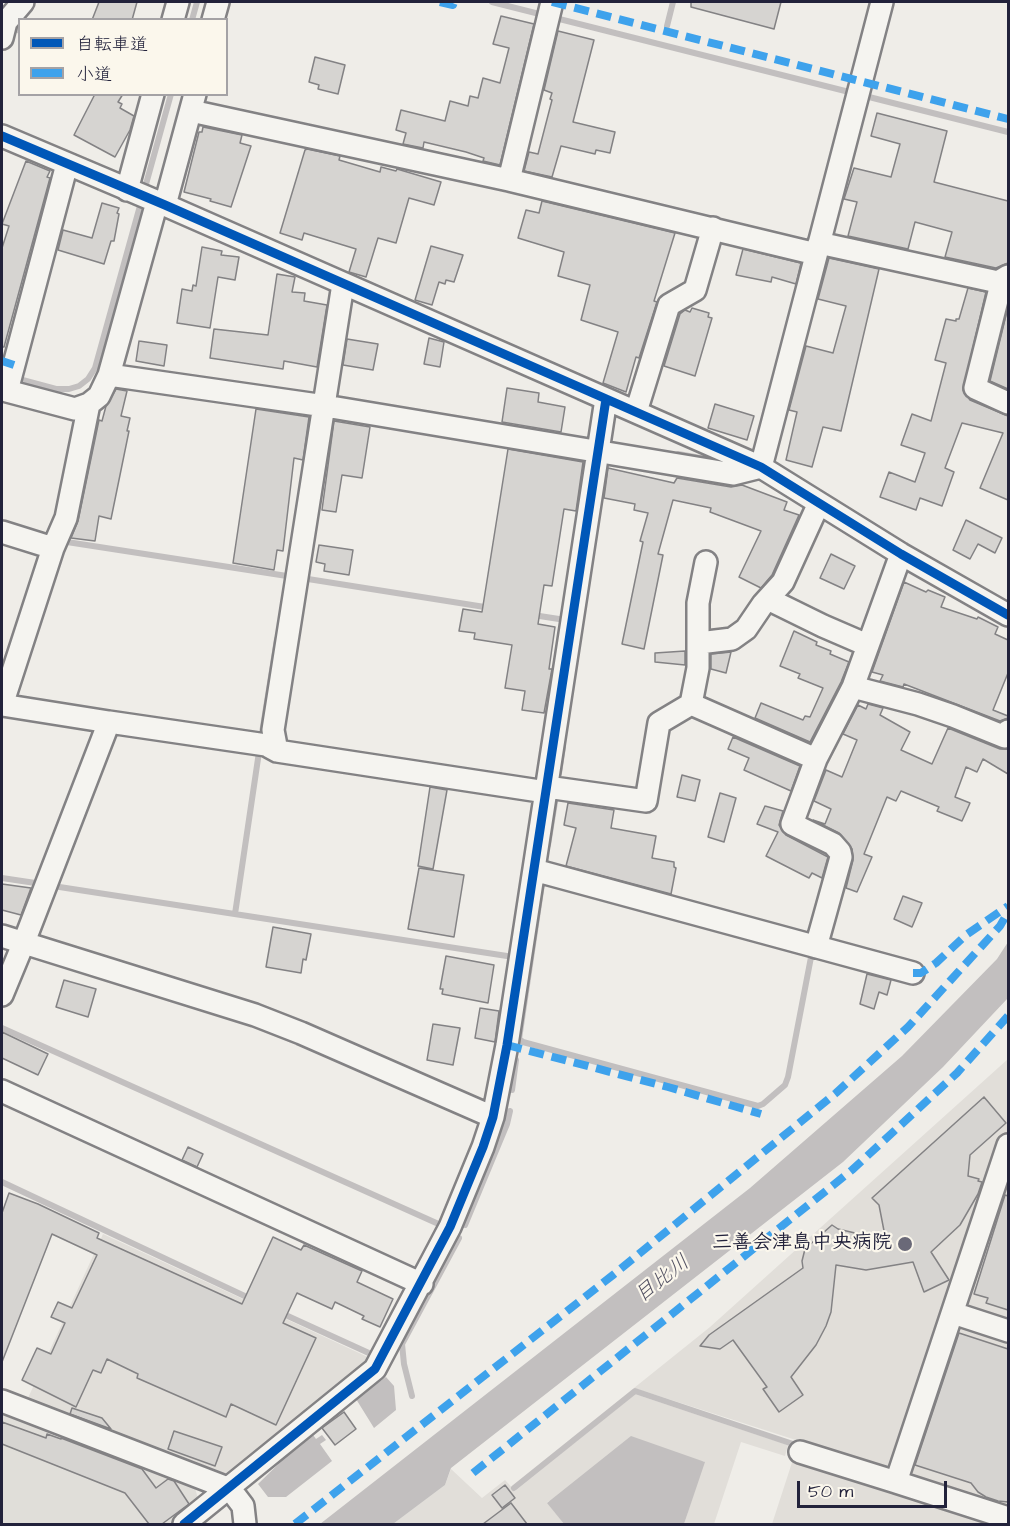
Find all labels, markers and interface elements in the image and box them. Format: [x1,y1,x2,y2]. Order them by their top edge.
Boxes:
legend [18,18,228,96]
text: 自転車道 [76,32,148,57]
text: 小道 [76,62,112,87]
place label: 三善会津島中央病院 [712,1232,892,1256]
marker: 三善会津島中央病院 [896,1235,914,1253]
water label: 目比川 [630,1251,696,1309]
scale bar [800,1469,950,1507]
text: 50 m [808,1479,853,1504]

